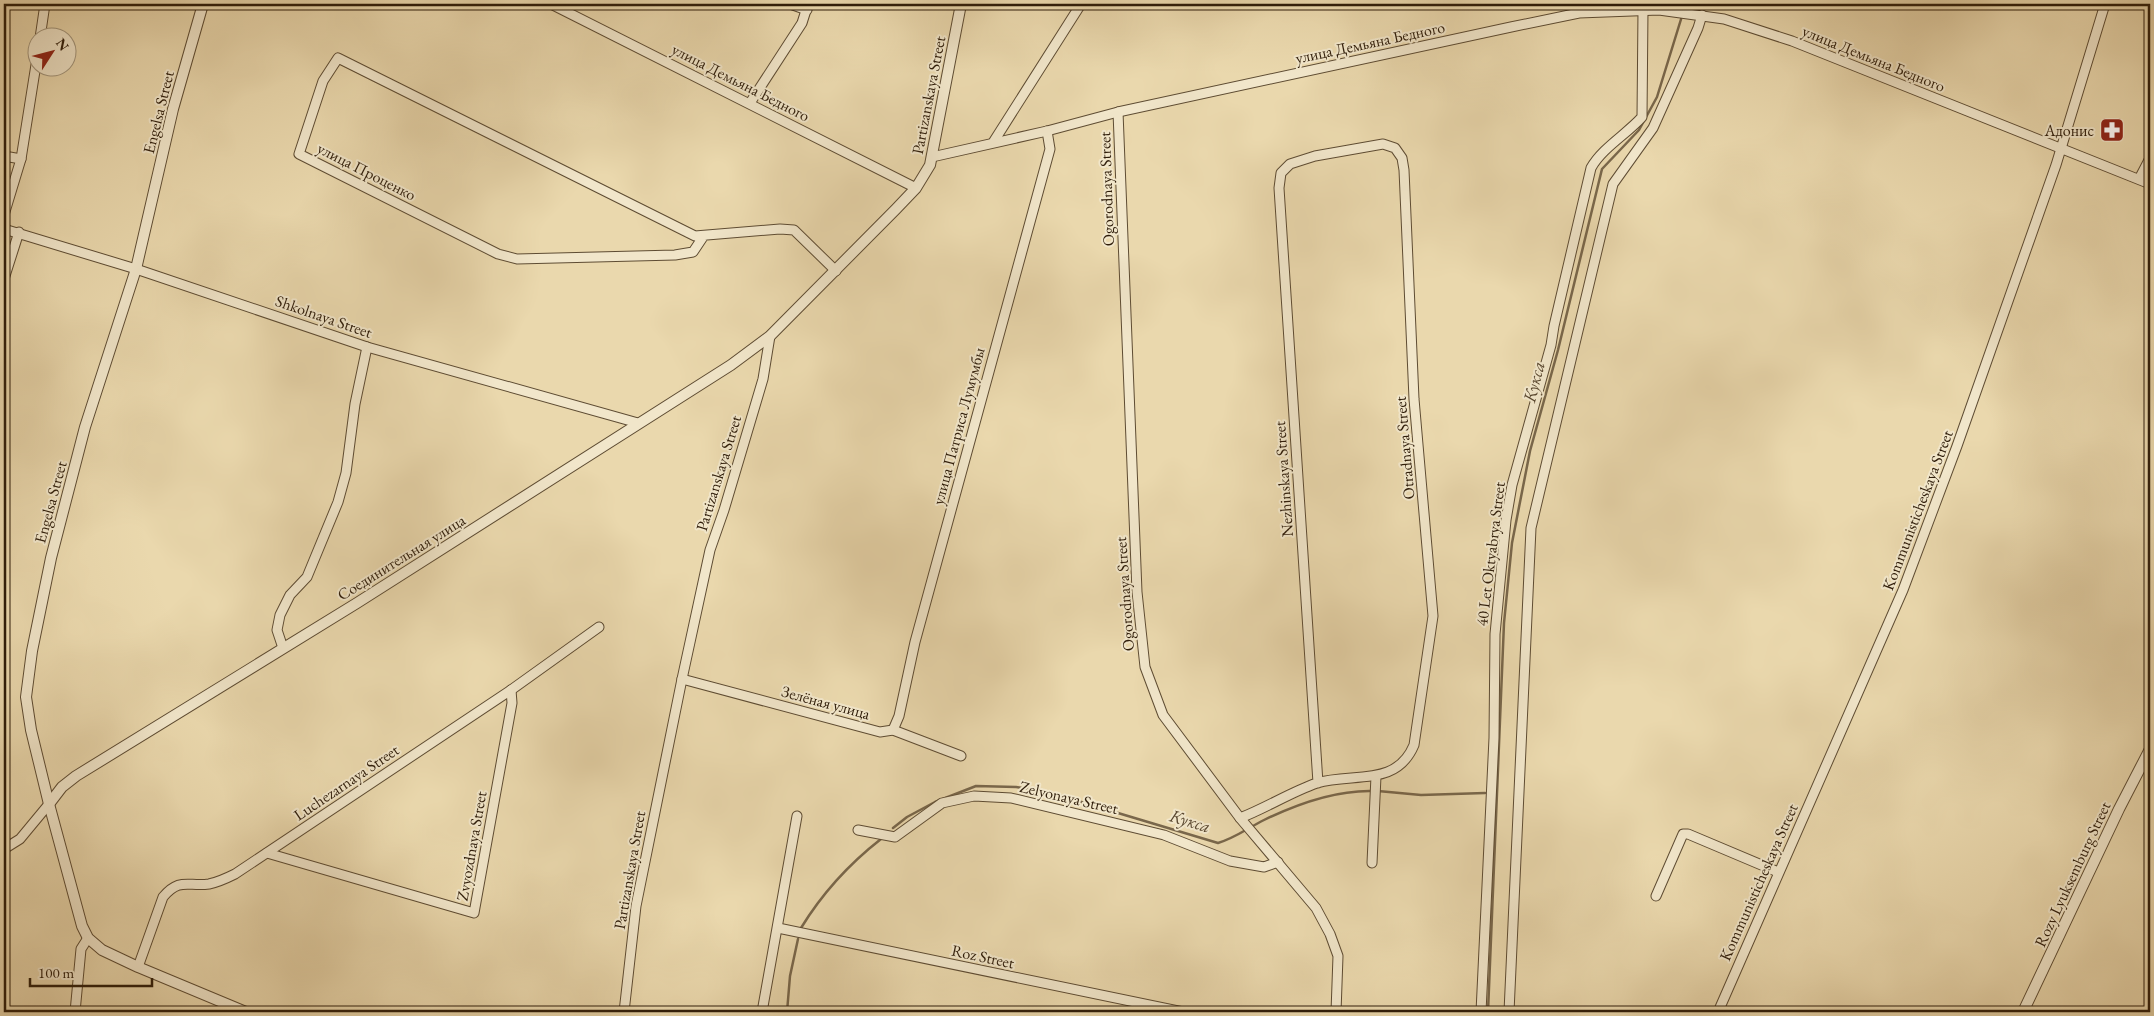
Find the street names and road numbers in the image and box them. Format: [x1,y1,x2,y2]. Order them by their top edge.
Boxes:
street label: улица Демьяна Бедного [1293,16,1447,69]
street label: улица Демьяна Бедного [1799,20,1948,97]
street label: Partizanskaya Street [907,34,950,156]
street label: улица Демьяна Бедного [668,39,813,126]
street label: Engelsa Street [138,69,179,156]
street label: Ogorodnaya Street [1094,131,1119,247]
street label: улица Проценко [314,138,420,205]
street label: Shkolnaya Street [273,290,375,343]
street label: улица Патриса Лумумбы [927,345,990,507]
street label: Otradnaya Street [1390,396,1419,500]
street label: Partizanskaya Street [691,413,746,534]
street label: Nezhinskaya Street [1269,420,1298,538]
street label: Kommunisticheskaya Street [1877,427,1958,593]
street label: Engelsa Street [29,459,72,546]
street label: 40 Let Oktyabrya Street [1471,481,1510,627]
street label: Соединительная улица [333,509,470,605]
street label: Ogorodnaya Street [1110,536,1139,652]
street label: Зелёная улица [779,681,873,725]
street label: Luchezarnaya Street [290,739,403,825]
street label: Zelyonaya Street [1018,776,1120,819]
street label: Zvyozdnaya Street [451,789,491,903]
street label: Rozy Lyuksemburg Street [2030,798,2115,950]
street label: Kommunisticheskaya Street [1714,800,1803,964]
street label: Partizanskaya Street [609,809,650,931]
street label: Roz Street [950,940,1016,973]

